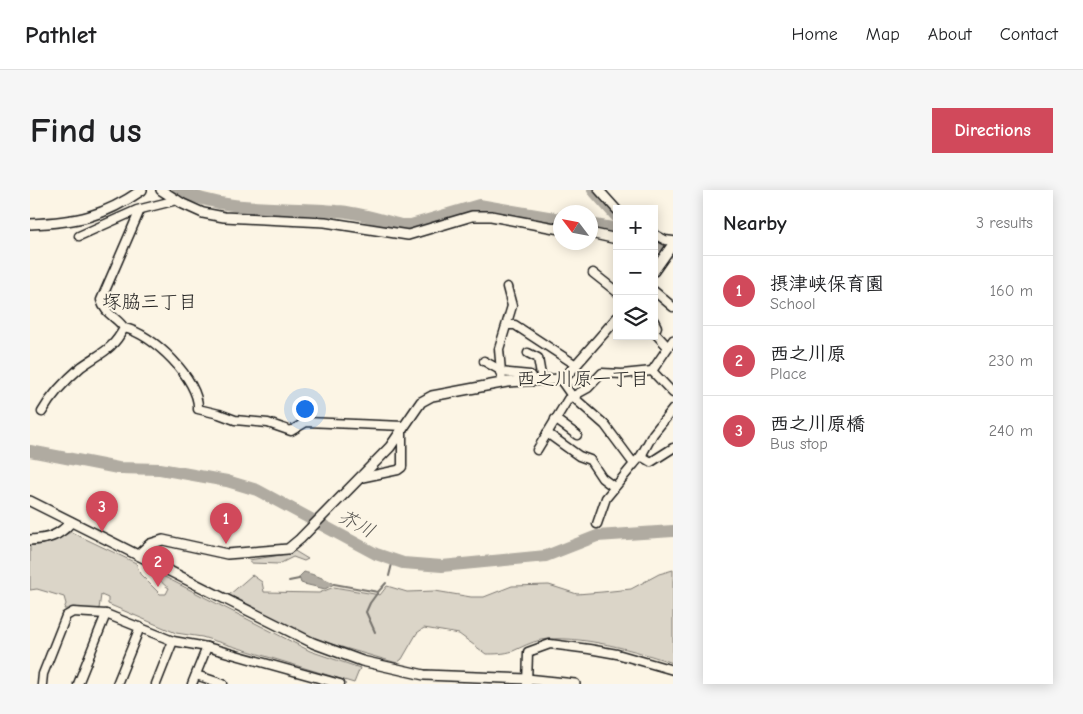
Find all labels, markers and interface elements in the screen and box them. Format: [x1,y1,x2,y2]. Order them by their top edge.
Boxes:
text: Pathlet [25,21,96,49]
text: Home [791,24,838,45]
text: Map [866,24,900,45]
text: About [928,24,972,45]
text: Contact [1000,24,1058,45]
button: Directions [932,108,1053,153]
text: Find us [30,110,142,151]
north arrow [553,205,598,250]
map controls [613,205,658,340]
button: + [613,205,658,250]
text: Nearby [723,211,787,235]
text: 3 results [976,214,1033,232]
button: − [613,250,658,295]
text: 摂津峡保育園 [770,273,884,295]
text: 1 [736,282,742,300]
text: 160 m [990,282,1033,300]
district label: 塚脇三丁目 [102,291,198,313]
button: layers [613,295,658,340]
text: School [770,295,816,313]
text: 西之川原 [770,343,846,365]
text: 2 [735,352,743,370]
text: 230 m [988,352,1033,370]
text: Place [770,365,806,383]
district label: 西之川原一丁目 [516,368,650,390]
your location [292,396,318,422]
text: 西之川原橋 [770,413,865,435]
text: 3 [735,422,743,440]
text: 240 m [989,422,1033,440]
text: Bus stop [770,435,828,453]
pin: 3 [86,491,118,532]
pin: 1 [210,503,242,544]
water label: 芥川 [335,505,378,543]
pin: 2 [142,546,174,587]

